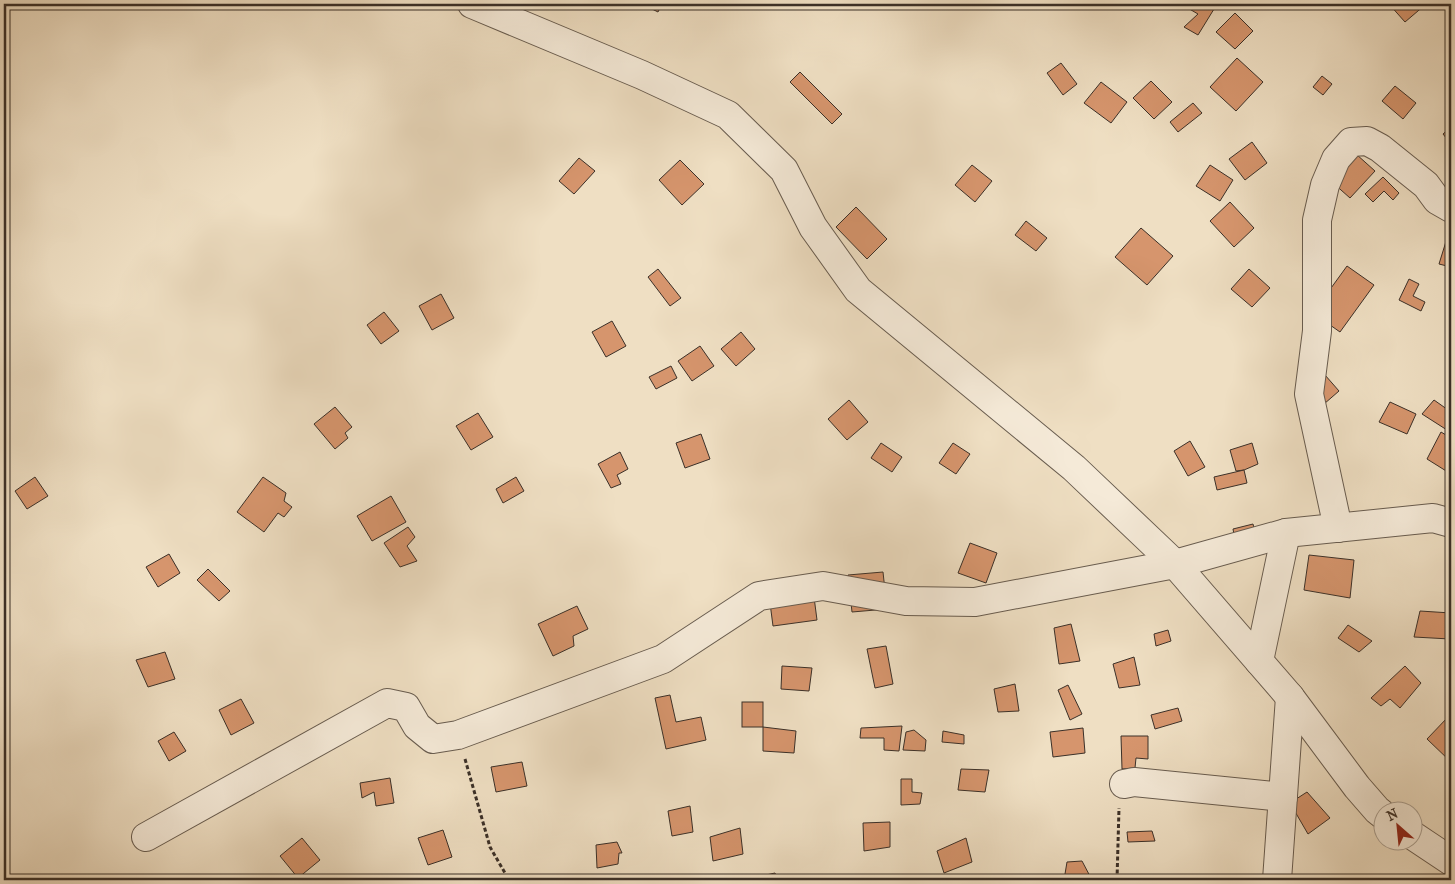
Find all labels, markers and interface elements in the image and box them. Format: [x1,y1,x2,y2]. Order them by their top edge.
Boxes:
north arrow [1372,802,1422,852]
text: N [1384,805,1401,825]

